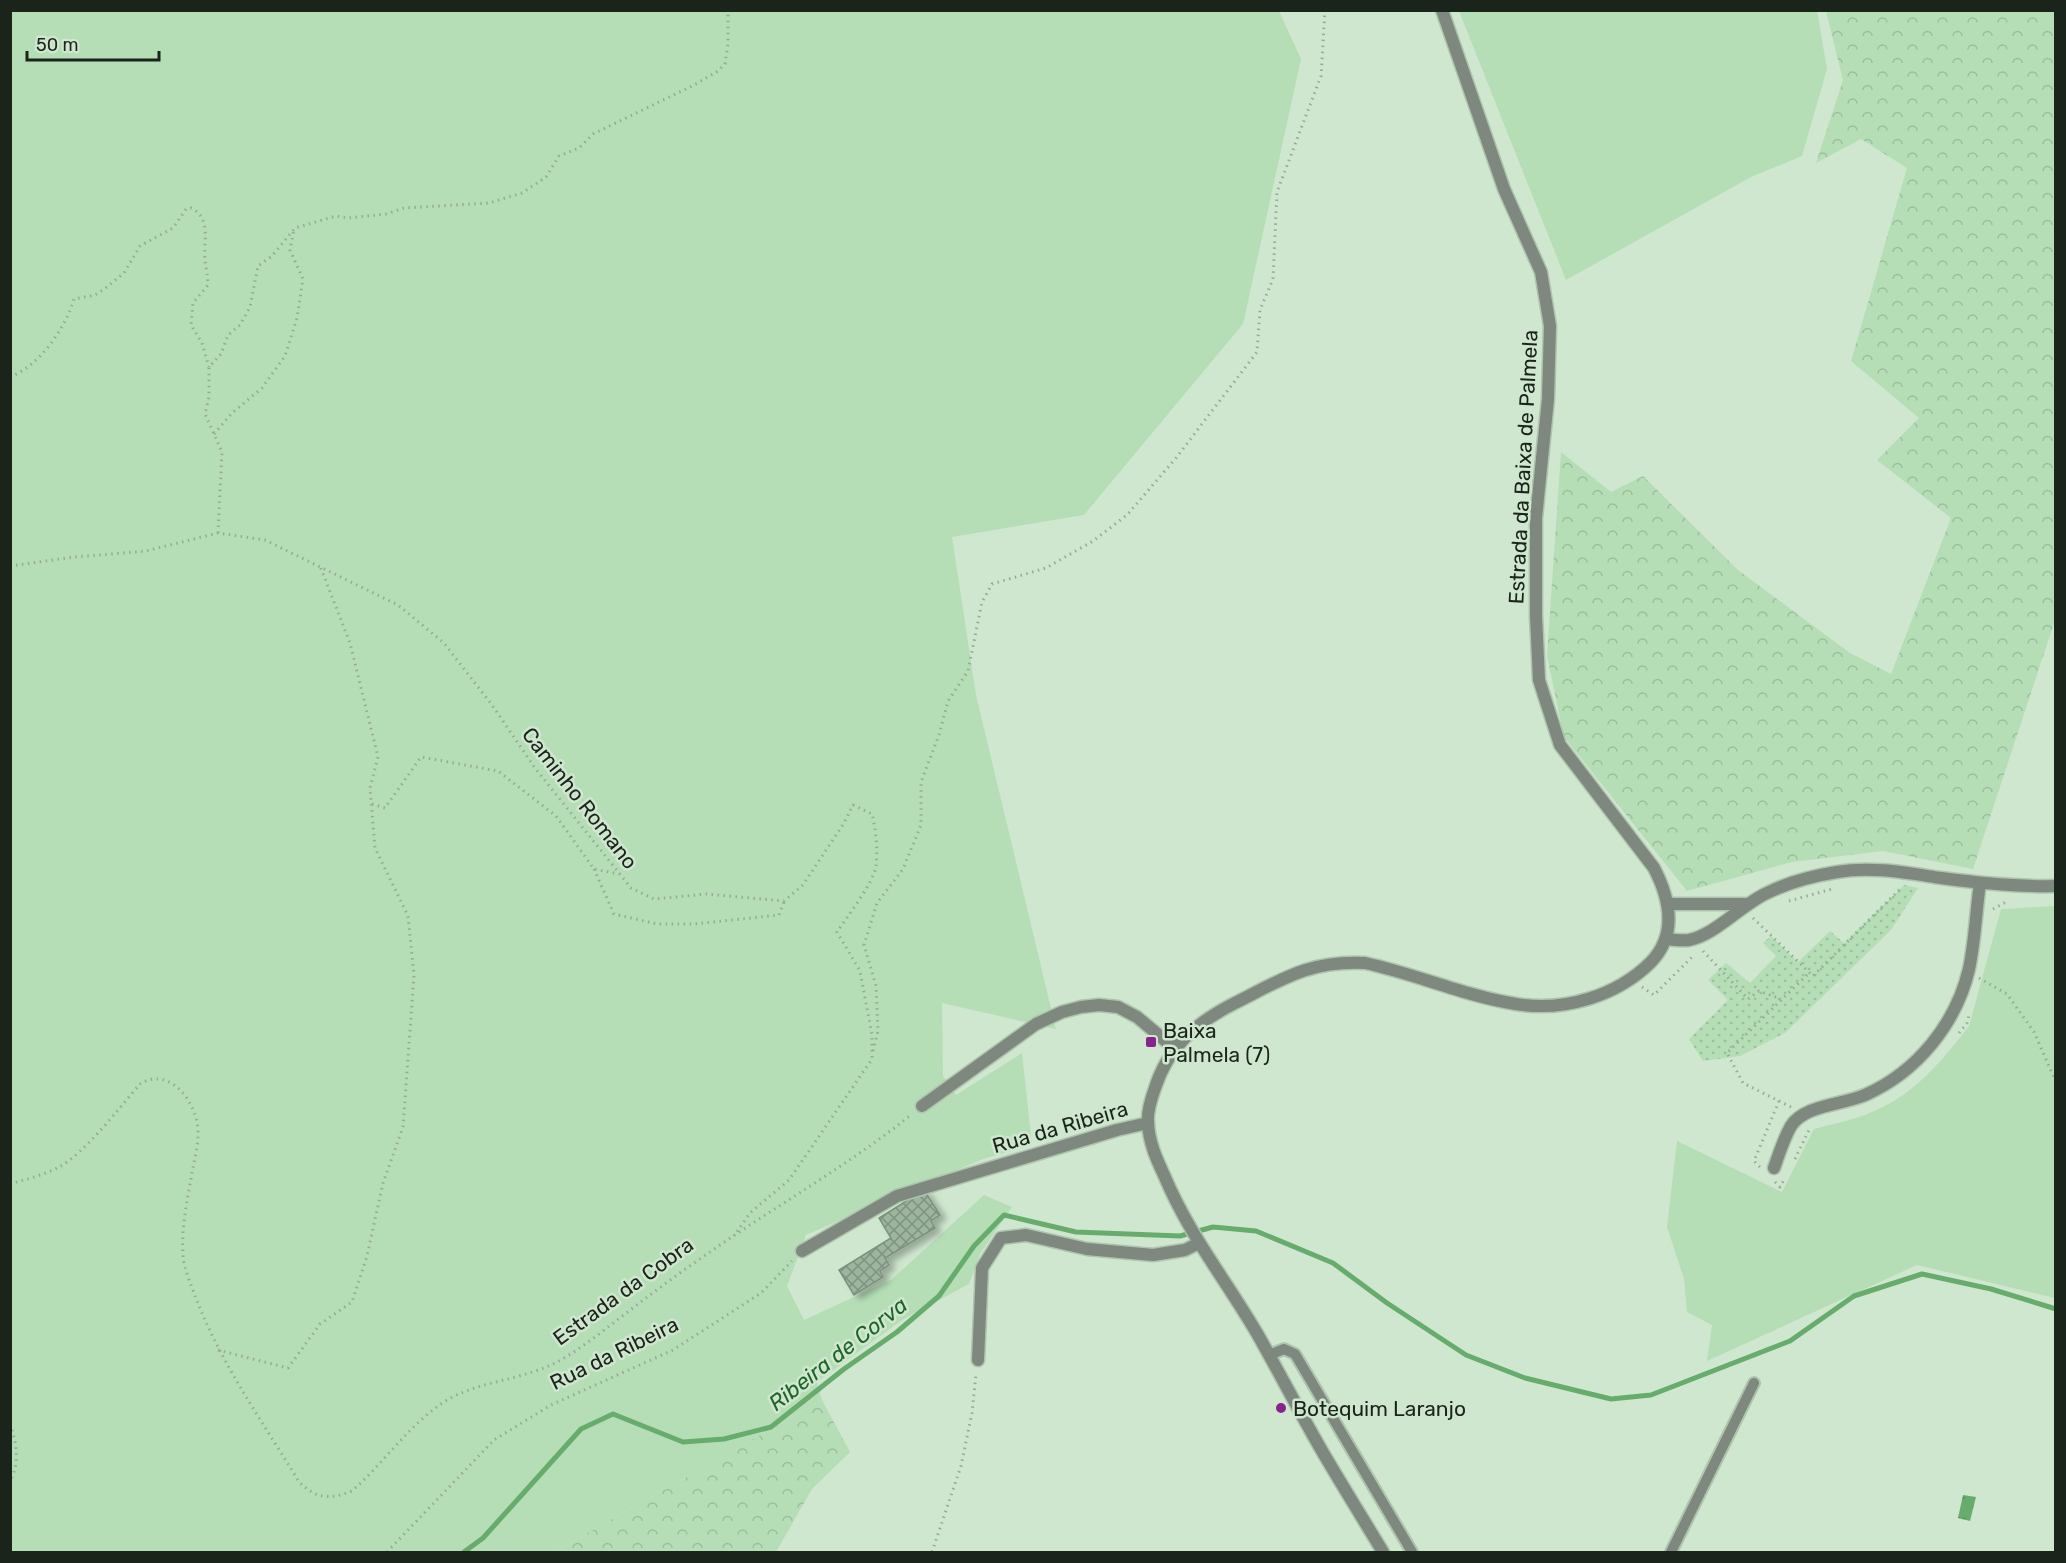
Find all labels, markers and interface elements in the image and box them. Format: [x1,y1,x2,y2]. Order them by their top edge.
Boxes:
scale bar [27,24,159,62]
text: 50 m [36,34,79,56]
street label: Estrada da Baixa de Palmela [1503,329,1543,605]
street label: Caminho Romano [517,722,643,874]
place label: Baixa Palmela (7) [1163,1018,1270,1067]
marker: Baixa Palmela (7) [1144,1035,1158,1049]
street label: Rua da Ribeira [989,1096,1131,1158]
street label: Estrada da Cobra [548,1232,698,1350]
water label: Ribeira de Corva [763,1291,913,1417]
street label: Rua da Ribeira [546,1311,682,1395]
place label: Botequim Laranjo [1293,1396,1466,1421]
marker: Botequim Laranjo [1274,1401,1288,1415]

